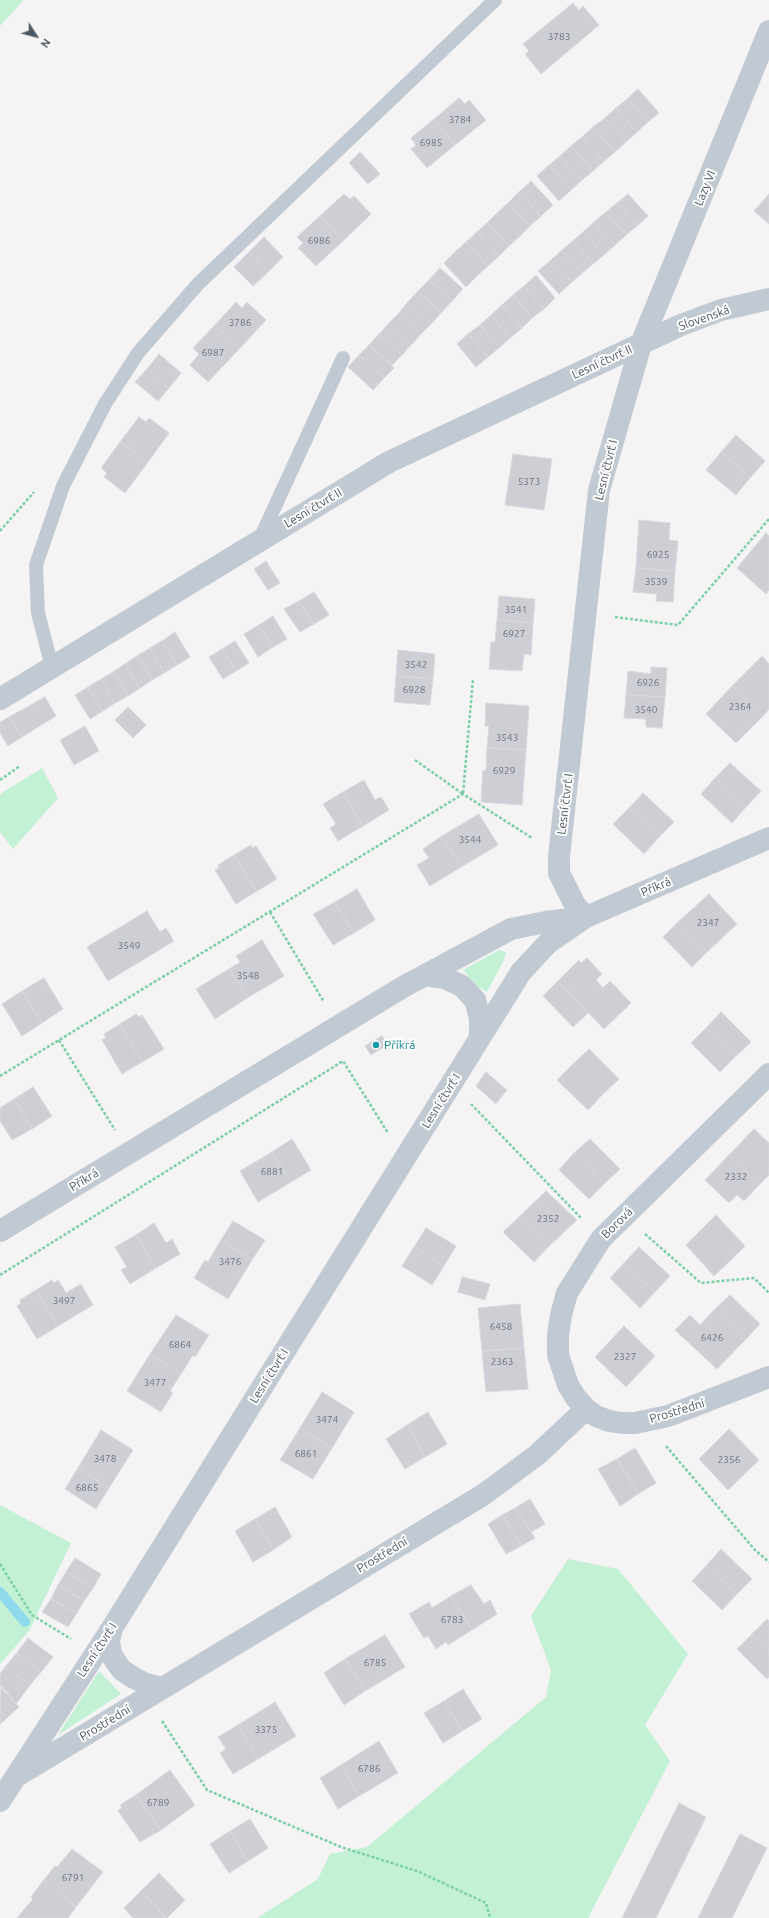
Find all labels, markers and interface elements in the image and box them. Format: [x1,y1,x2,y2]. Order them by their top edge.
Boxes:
north arrow [16,16,56,56]
house number: 3783 [548,31,570,43]
text: N [38,36,53,50]
house number: 3784 [449,114,471,126]
house number: 6985 [420,137,442,149]
street label: Lazy VI [691,168,719,208]
house number: 6986 [308,235,330,247]
street label: Slovenská [677,303,731,333]
house number: 3786 [229,317,251,329]
street label: Lesní čtvrť II [570,342,634,382]
house number: 6987 [202,347,224,359]
street label: Lesní čtvrť I [592,438,620,502]
house number: 5373 [518,476,540,488]
street label: Lesní čtvrť II [282,485,344,531]
house number: 6925 [647,549,669,561]
house number: 3539 [645,576,667,588]
house number: 3541 [505,604,527,616]
house number: 6927 [503,628,525,640]
house number: 3542 [405,659,427,671]
house number: 6926 [637,677,659,689]
house number: 6928 [403,684,425,696]
house number: 2364 [729,701,751,713]
house number: 3540 [635,704,657,716]
house number: 3543 [496,732,518,744]
house number: 6929 [493,765,515,777]
street label: Lesní čtvrť I [554,773,576,835]
house number: 3544 [459,834,481,846]
street label: Příkrá [639,874,673,900]
house number: 2347 [697,917,719,929]
house number: 3549 [118,940,140,952]
house number: 3548 [237,970,259,982]
place label: Příkrá [384,1038,415,1052]
marker: Příkrá [371,1040,381,1050]
street label: Lesní čtvrť I [419,1071,463,1131]
street label: Příkrá [67,1166,101,1194]
house number: 6881 [261,1166,283,1178]
house number: 2332 [725,1171,747,1183]
street label: Borová [598,1204,636,1242]
house number: 2352 [537,1213,559,1225]
house number: 3476 [219,1256,241,1268]
house number: 3497 [53,1295,75,1307]
house number: 6458 [490,1321,512,1333]
house number: 6426 [701,1332,723,1344]
house number: 6864 [169,1339,191,1351]
street label: Lesní čtvrť I [247,1346,291,1406]
house number: 2327 [614,1351,636,1363]
house number: 2363 [491,1356,513,1368]
house number: 3477 [144,1377,166,1389]
street label: Prostřední [648,1396,706,1426]
house number: 3474 [316,1414,338,1426]
house number: 6861 [295,1448,317,1460]
house number: 3478 [94,1453,116,1465]
house number: 2356 [718,1454,740,1466]
house number: 6865 [76,1482,98,1494]
street label: Prostřední [354,1534,410,1576]
house number: 6783 [441,1614,463,1626]
street label: Lesní čtvrť I [74,1620,120,1680]
house number: 6785 [364,1657,386,1669]
street label: Prostřední [77,1702,133,1744]
house number: 3375 [255,1724,277,1736]
house number: 6786 [358,1763,380,1775]
house number: 6789 [147,1797,169,1809]
house number: 6791 [62,1872,84,1884]

